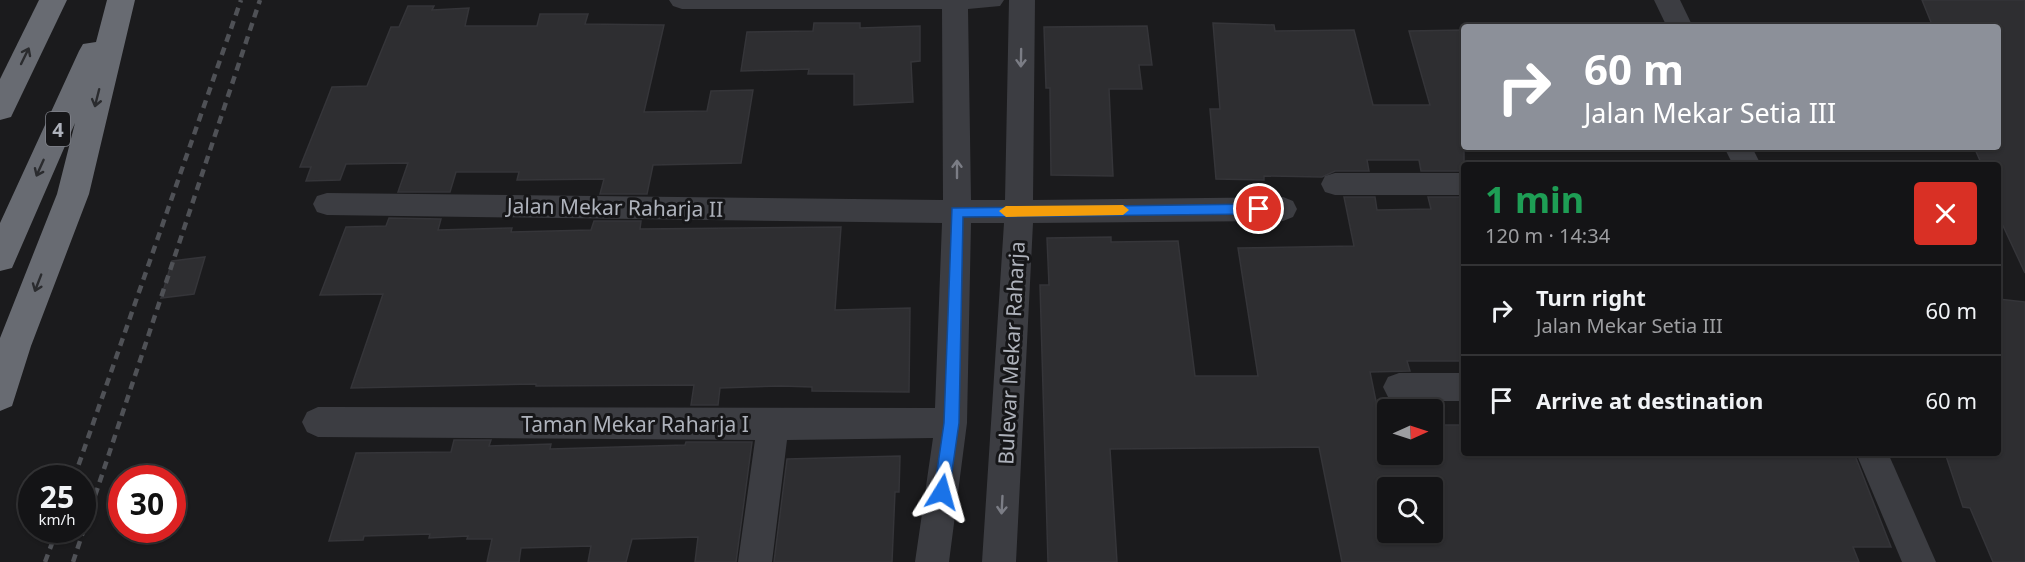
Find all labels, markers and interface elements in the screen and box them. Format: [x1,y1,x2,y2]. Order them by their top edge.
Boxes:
text: 60 m [1584,40,1684,97]
one-way arrow [20,48,32,66]
one-way arrow [1015,48,1027,68]
icon: right [1485,48,1563,126]
one-way arrow [90,88,102,107]
text: Jalan Mekar Setia III [1584,94,1836,131]
road number: 4 [46,112,70,146]
one-way arrow [34,159,46,177]
one-way arrow [951,159,962,179]
text: 1 min [1485,175,1584,224]
button: close [1914,182,1977,245]
pin [1233,183,1284,234]
street label: Jalan Mekar Raharja II [505,191,723,223]
icon: arrive [1242,192,1275,225]
text: 120 m · 14:34 [1485,222,1610,249]
street label: Bulevar Mekar Raharja [991,241,1031,465]
one-way arrow [32,273,43,292]
text: Turn right [1536,282,1646,312]
icon: right [1485,294,1518,327]
text: 60 m [1926,295,1977,325]
text: Jalan Mekar Setia III [1536,312,1723,339]
icon: arrive [1485,384,1518,417]
text: Arrive at destination [1536,385,1763,415]
text: 60 m [1926,385,1977,415]
north arrow [1377,399,1443,465]
map controls [1377,399,1443,543]
street label: Taman Mekar Raharja I [521,410,749,438]
position arrow [910,460,974,524]
speed limit sign: 30 [108,465,186,543]
text: 25 [40,476,74,517]
button: search [1377,477,1443,543]
one-way arrow [996,495,1007,514]
text: km/h [39,509,75,529]

